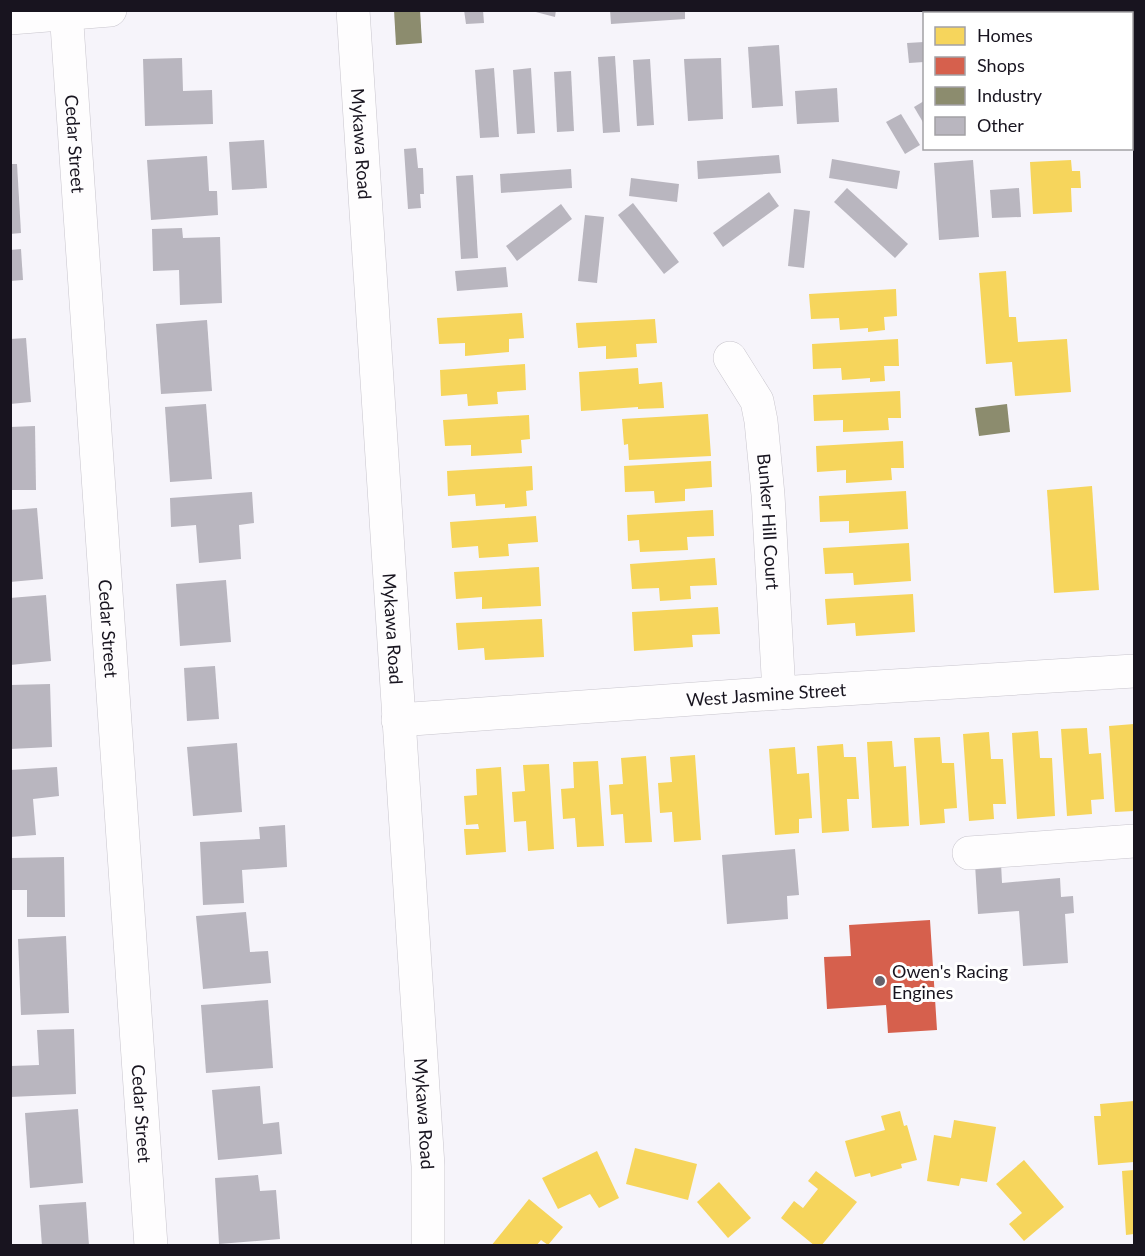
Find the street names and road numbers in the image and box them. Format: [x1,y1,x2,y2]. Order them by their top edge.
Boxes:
street label: Mykawa Road [347,87,376,200]
street label: Cedar Street [61,94,90,194]
street label: Bunker Hill Court [753,452,784,591]
street label: Mykawa Road [379,572,408,685]
street label: Cedar Street [94,579,123,679]
street label: West Jasmine Street [685,678,847,711]
street label: Mykawa Road [410,1057,439,1170]
street label: Cedar Street [128,1063,156,1164]

